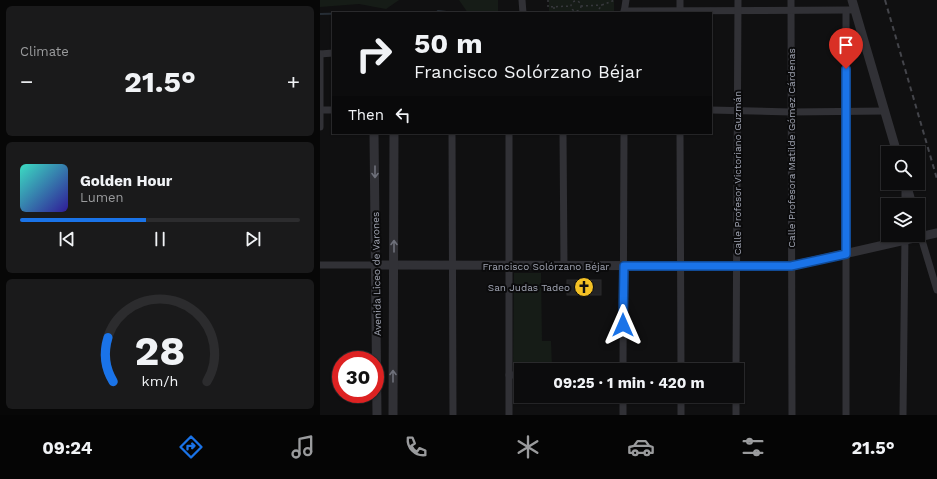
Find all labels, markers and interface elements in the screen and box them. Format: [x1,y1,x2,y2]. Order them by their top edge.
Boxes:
text: 50 m [414,27,483,60]
icon: right [348,28,400,80]
pin [829,28,863,69]
icon: arrive [835,34,857,56]
text: Climate [20,44,69,59]
street label: Calle Profesora Matilde Gómez Cárdenas [786,48,797,248]
text: Francisco Solórzano Béjar [414,61,642,82]
text: 21.5° [124,64,196,99]
text: − [20,69,33,94]
text: + [287,69,300,94]
street label: Calle Profesor Victoriano Guzmán [732,91,743,255]
icon: left [392,104,414,126]
text: Then [348,106,384,124]
map controls [881,146,925,242]
button: search [881,146,925,190]
one-way arrow [371,165,379,178]
text: Golden Hour [80,172,172,190]
text: Lumen [80,190,124,205]
button: layers [881,198,925,242]
street label: Avenida Liceo de Varones [370,212,383,336]
icon: previous [56,228,78,250]
icon: pause [149,228,171,250]
icon: next [242,228,264,250]
one-way arrow [390,240,398,253]
street label: Francisco Solórzano Béjar [483,261,609,272]
church icon: San Judas Tadeo [573,276,595,298]
place label: San Judas Tadeo [488,282,570,293]
position arrow [602,304,644,346]
text: 28 [135,326,185,375]
speed limit sign: 30 [332,351,384,403]
one-way arrow [389,370,397,383]
text: km/h [142,372,178,388]
text: 09:25 · 1 min · 420 m [553,374,705,392]
icon: directions [177,433,205,461]
icon: music [289,433,317,461]
icon: phone [402,433,430,461]
icon: climate [514,433,542,461]
icon: car [627,433,655,461]
icon: filters [739,433,767,461]
text: 09:24 [42,437,92,458]
text: 21.5° [852,437,895,458]

